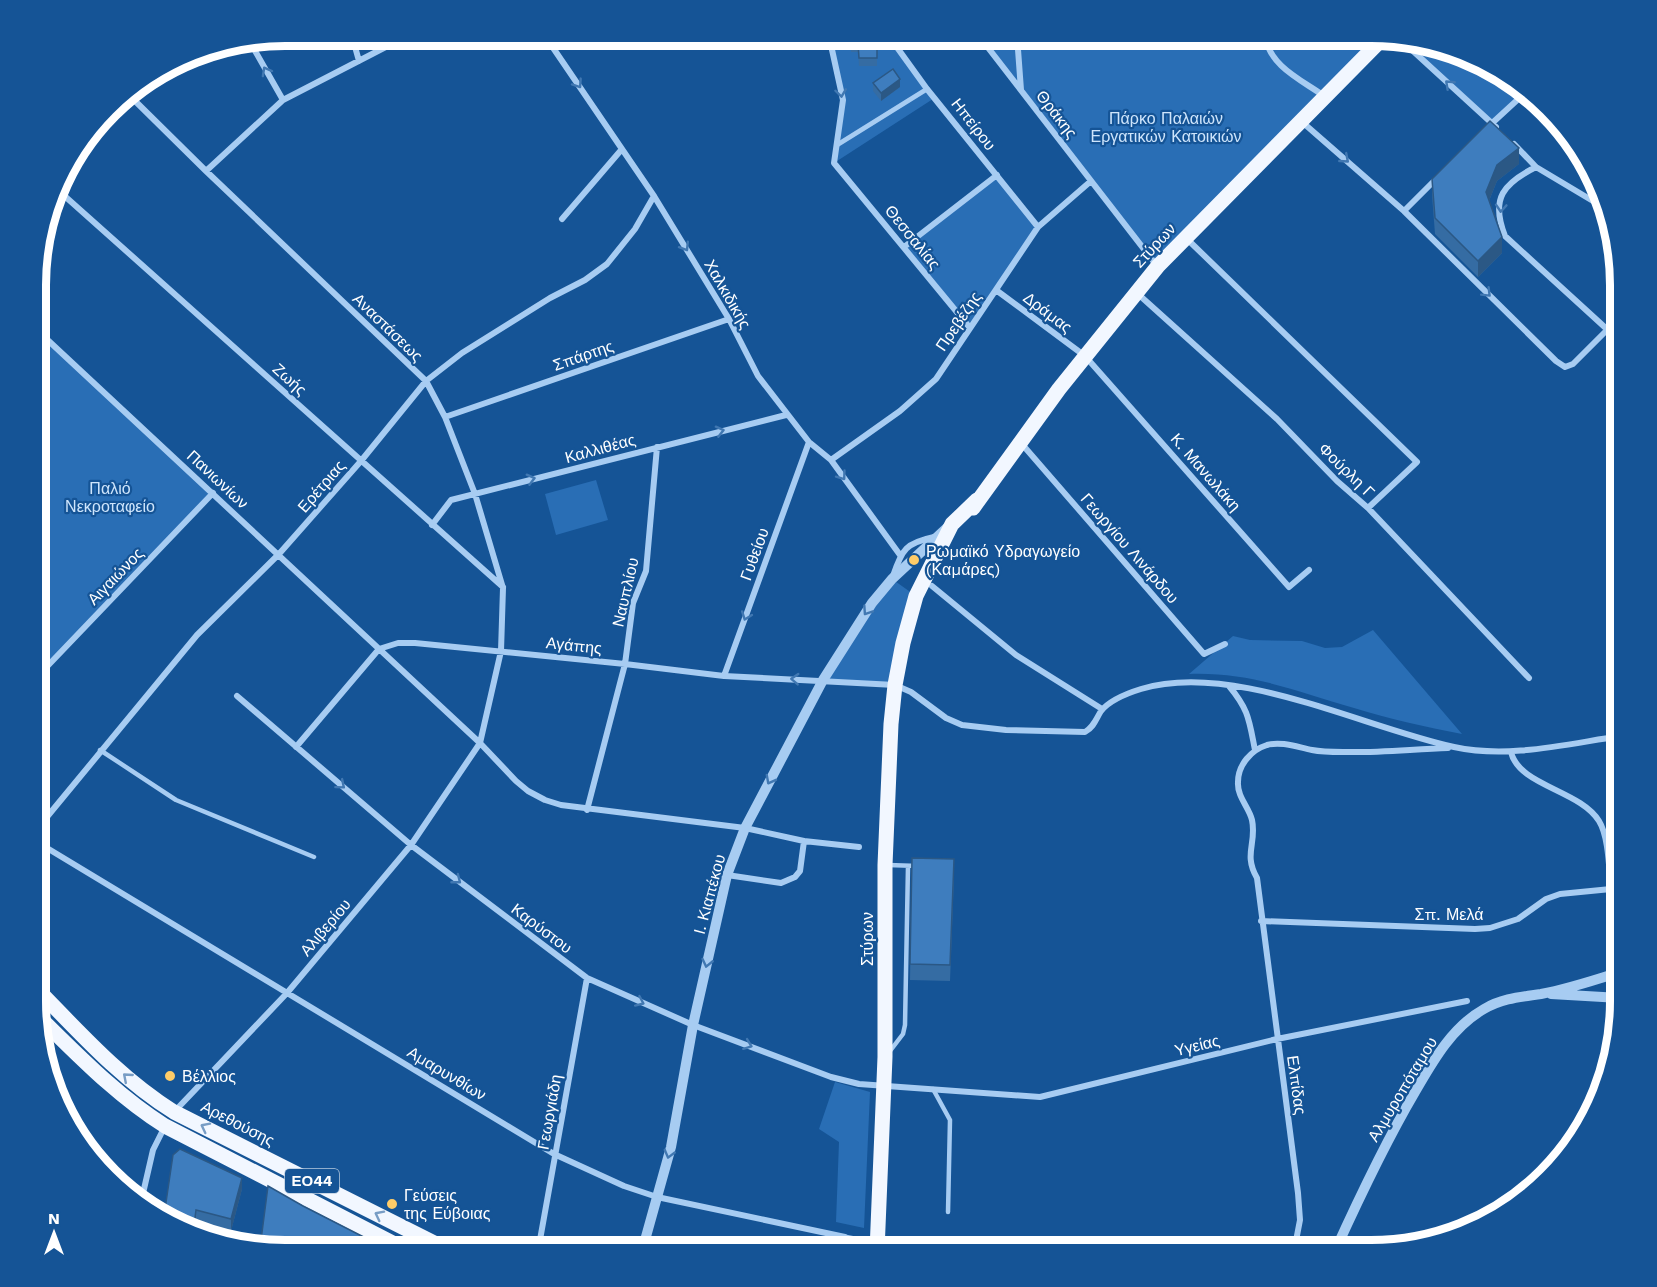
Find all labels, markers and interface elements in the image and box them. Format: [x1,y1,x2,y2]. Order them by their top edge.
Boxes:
one-way arrow [262,67,274,77]
one-way arrow [571,78,582,89]
one-way arrow [1445,80,1456,91]
street label: Θράκης [1032,87,1081,142]
one-way arrow [834,89,846,98]
street label: Ηπείρου [947,95,1000,154]
park label: Πάρκο Παλαιών Εργατικών Κατοικιών [1091,109,1241,146]
one-way arrow [1338,152,1349,163]
street label: Θεσσαλίας [881,201,944,273]
one-way arrow [1495,203,1508,212]
street label: Στύρων [1129,219,1180,271]
one-way arrow [678,241,690,251]
street label: Χαλκιδικής [700,256,755,332]
one-way arrow [1479,285,1490,296]
street label: Πρεβέζης [932,288,985,355]
street label: Δράμας [1020,288,1076,337]
street label: Αναστάσεως [349,289,427,366]
street label: Σπάρτης [550,336,616,375]
street label: Ζωής [269,359,311,400]
one-way arrow [715,426,725,439]
street label: Κ. Μανωλάκη [1167,429,1245,515]
street label: Καλλιθέας [563,430,638,467]
street label: Φούρλη Γ [1315,439,1379,502]
street label: Πανιωνίων [183,446,252,513]
street label: Ερέτριας [294,456,349,516]
one-way arrow [835,469,846,480]
one-way arrow [526,474,536,487]
park label: Παλιό Νεκροταφείο [65,479,155,516]
street label: Γεωργίου Λινάρδου [1077,490,1183,607]
street label: Γυθείου [736,525,773,583]
place label: Ρωμαϊκό Υδραγωγείο (Καμάρες) [926,542,1080,579]
street label: Αιγαιώνος [83,544,147,609]
marker: Ρωμαϊκό Υδραγωγείο (Καμάρες) [907,553,921,567]
street label: Ναυπλίου [608,556,643,629]
one-way arrow [863,604,874,615]
one-way arrow [740,610,753,620]
street label: Αγάπης [545,633,603,658]
one-way arrow [790,673,799,686]
one-way arrow [766,773,777,784]
one-way arrow [334,778,345,789]
street label: Ι. Κιαπέκου [690,852,729,936]
one-way arrow [451,873,462,884]
street label: Αλιβερίου [296,895,355,960]
street label: Καρύστου [508,899,576,957]
street label: Σπ. Μελά [1415,905,1483,924]
street label: Στύρων [858,912,877,966]
one-way arrow [701,957,714,967]
one-way arrow [634,994,645,1006]
street label: Υγείας [1173,1031,1222,1060]
street label: Αλμυροπόταμου [1364,1033,1441,1145]
one-way arrow [742,1038,753,1051]
street label: Αμαρυνθίων [404,1042,490,1104]
street label: Ελπίδας [1283,1054,1310,1116]
place label: Βέλλιος [182,1067,236,1086]
marker: Βέλλιος [163,1069,177,1083]
street label: Γεωργιάδη [534,1073,565,1151]
one-way arrow [123,1074,134,1085]
street label: Αρεθούσης [198,1097,278,1150]
one-way arrow [201,1123,211,1134]
one-way arrow [663,1149,676,1159]
road number: ΕΟ44 [285,1169,339,1193]
place label: Γεύσεις της Εύβοιας [404,1186,491,1223]
marker: Γεύσεις της Εύβοιας [385,1197,399,1211]
north arrow [24,1203,84,1263]
text: N [48,1209,60,1228]
one-way arrow [375,1211,386,1222]

